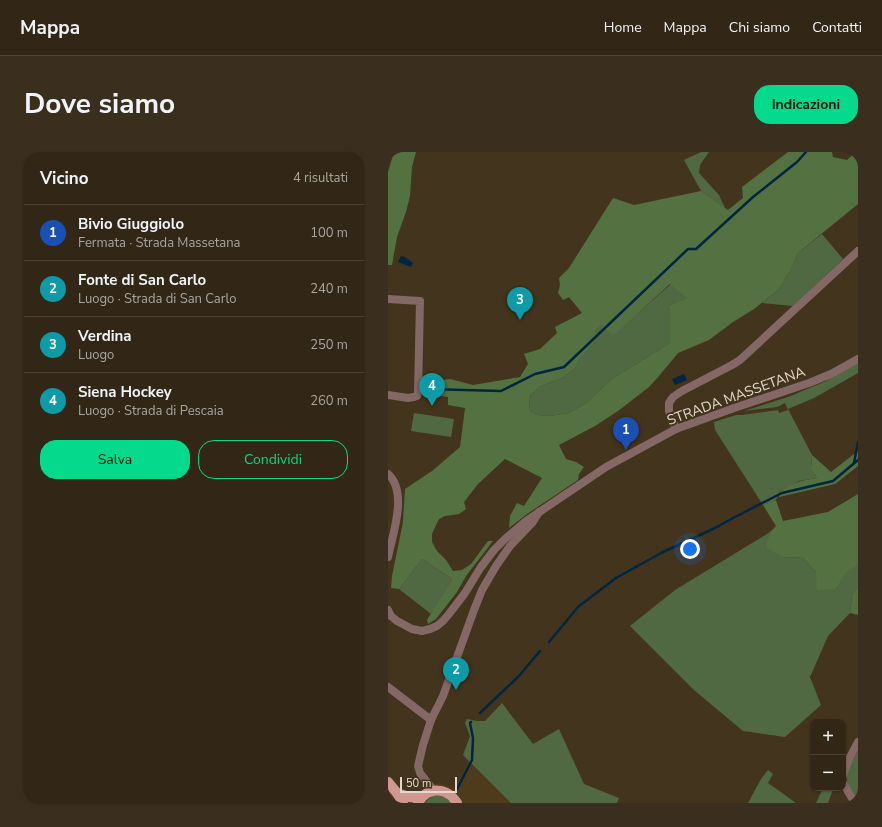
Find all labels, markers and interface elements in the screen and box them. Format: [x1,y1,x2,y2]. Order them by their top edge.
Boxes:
text: Mappa [20,15,80,41]
text: Home [604,18,642,37]
text: Mappa [664,18,707,37]
text: Chi siamo [729,18,790,37]
text: Contatti [812,18,862,37]
text: Dove siamo [24,85,175,123]
button: Indicazioni [754,85,858,124]
text: Vicino [40,167,89,190]
text: 4 risultati [293,169,348,187]
text: Bivio Giuggiolo [78,214,184,234]
text: 1 [49,224,57,242]
text: 100 m [310,224,348,242]
text: Fermata · Strada Massetana [78,234,241,252]
text: Fonte di San Carlo [78,270,206,290]
text: 2 [49,280,57,298]
text: 240 m [310,280,348,298]
pin: 3 [507,287,533,320]
text: Luogo · Strada di San Carlo [78,290,236,308]
text: Verdina [78,326,131,346]
text: 3 [49,336,57,354]
text: 250 m [310,336,348,354]
text: Luogo [78,346,114,364]
street label: STRADA MASSETANA [664,362,808,430]
pin: 4 [419,373,445,406]
text: Siena Hockey [78,382,172,402]
text: 4 [49,392,57,410]
text: 260 m [310,392,348,410]
text: Luogo · Strada di Pescaia [78,402,224,420]
pin: 1 [613,417,639,450]
button: Salva [40,440,190,479]
button: Condividi [198,440,348,479]
your location [680,539,700,559]
pin: 2 [443,657,469,690]
map controls [810,719,846,791]
button: + [810,719,846,755]
button: − [810,755,846,791]
scale bar [400,775,457,794]
text: 50 m [406,776,431,791]

